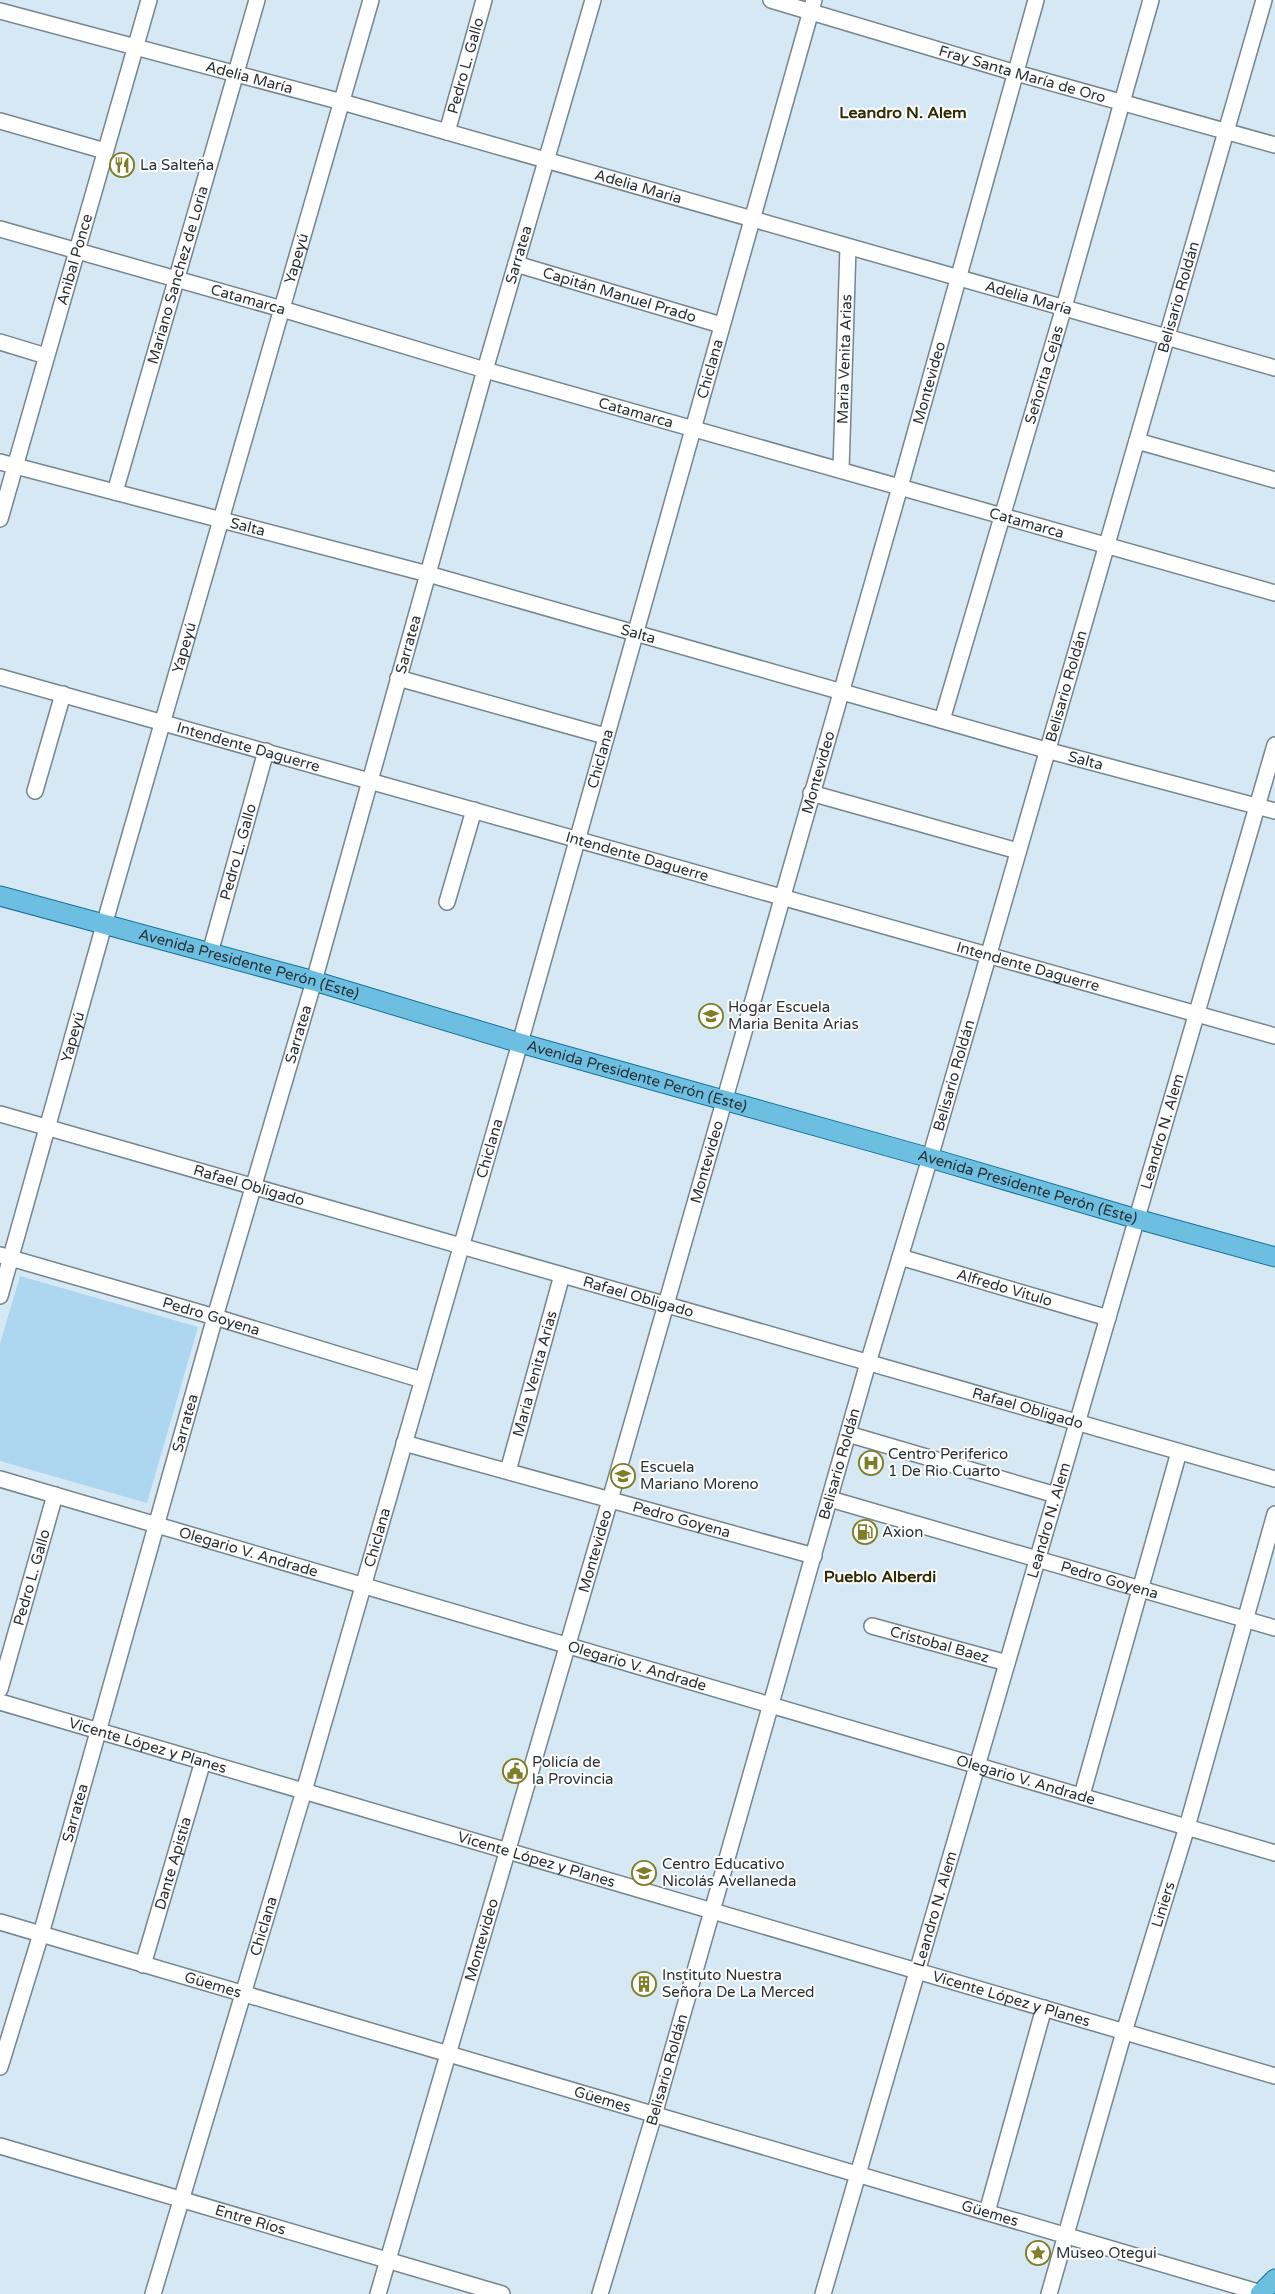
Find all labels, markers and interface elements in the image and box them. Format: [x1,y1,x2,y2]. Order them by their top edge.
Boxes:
street label: Pedro L. Gallo [444,15,488,116]
street label: Fray Santa María de Oro [937,42,1108,107]
street label: Adelia María [204,57,295,98]
district label: Leandro N. Alem [839,103,967,123]
restaurant icon: La Salteña [109,152,135,178]
place label: La Salteña [140,156,214,174]
street label: Adelia María [593,166,684,207]
street label: Mariano Sanchez de Loria [143,184,212,366]
street label: Anibal Ponce [53,212,96,307]
street label: Sarratea [502,223,536,286]
street label: Yapeyú [281,231,312,286]
street label: Belisario Roldán [1154,239,1203,355]
street label: Capitán Manuel Prado [541,263,698,326]
street label: Adelia María [983,277,1074,319]
street label: Catamarca [209,280,288,319]
street label: Maria Venita Arias [833,294,856,424]
street label: Señorita Cejas [1021,323,1067,426]
street label: Chiclana [693,337,727,401]
street label: Montevideo [909,339,949,426]
street label: Catamarca [596,393,676,432]
street label: Catamarca [987,504,1066,542]
street label: Salta [228,514,267,540]
street label: Sarratea [391,613,425,676]
street label: Yapeyú [168,620,200,675]
street label: Salta [619,620,658,647]
street label: Belisario Roldán [1041,628,1091,744]
street label: Intendente Daguerre [175,718,322,776]
street label: Chiclana [583,727,617,791]
street label: Montevideo [798,729,839,816]
street label: Salta [1066,747,1105,774]
street label: Pedro L. Gallo [216,802,260,902]
street label: Intendente Daguerre [564,828,711,885]
street label: Avenida Presidente Perón (Este) [137,925,361,1003]
street label: Intendente Daguerre [954,938,1102,995]
place label: Hogar Escuela Maria Benita Arias [728,998,859,1033]
street label: Sarratea [281,1003,315,1066]
school or university icon: Hogar Escuela Maria Benita Arias [698,1003,724,1029]
street label: Yapeyú [57,1010,88,1064]
street label: Belisario Roldán [929,1018,978,1133]
street label: Avenida Presidente Perón (Este) [525,1036,749,1115]
street label: Leandro N. Alem [1137,1071,1188,1191]
street label: Chiclana [472,1117,507,1180]
street label: Montevideo [686,1118,727,1205]
street label: Avenida Presidente Perón (Este) [916,1146,1139,1228]
street label: Rafael Obligado [191,1161,307,1210]
street label: Alfredo Vitulo [955,1265,1055,1310]
street label: Rafael Obligado [581,1272,696,1321]
street label: Pedro Goyena [160,1293,262,1339]
street label: Maria Venita Arias [509,1309,561,1439]
street label: Rafael Obligado [970,1384,1085,1433]
street label: Sarratea [168,1392,202,1454]
street label: Belisario Roldán [815,1406,864,1522]
place label: Centro Periferico 1 De Rio Cuarto [888,1445,1008,1480]
hospital icon: Centro Periferico 1 De Rio Cuarto [858,1450,884,1476]
place label: Escuela Mariano Moreno [640,1458,759,1493]
street label: Leandro N. Alem [1023,1460,1074,1580]
school or university icon: Escuela Mariano Moreno [610,1463,636,1489]
street label: Pedro Goyena [631,1497,733,1542]
street label: Chiclana [360,1506,394,1569]
street label: Montevideo [574,1508,616,1594]
fuel station icon: Axion [852,1519,878,1545]
street label: Olegario V. Andrade [177,1523,320,1581]
place label: Axion [882,1523,923,1541]
street label: Pedro L. Gallo [9,1527,54,1628]
street label: Pedro Goyena [1059,1557,1160,1603]
district label: Pueblo Alberdi [824,1567,936,1587]
street label: Cristobal Baez [888,1622,991,1667]
street label: Olegario V. Andrade [566,1637,709,1695]
street label: Vicente López y Planes [67,1714,229,1777]
street label: Olegario V. Andrade [954,1751,1097,1809]
place label: Policía de la Provincia [532,1753,614,1788]
public building icon: Policía de la Provincia [502,1758,528,1784]
street label: Sarratea [58,1782,92,1844]
street label: Dante Apistia [151,1815,195,1912]
street label: Vicente López y Planes [455,1828,617,1891]
street label: Leandro N. Alem [910,1849,961,1969]
place label: Centro Educativo Nicolás Avellaneda [662,1855,796,1890]
school or university icon: Centro Educativo Nicolás Avellaneda [631,1860,657,1886]
street label: Liniers [1148,1879,1179,1929]
street label: Chiclana [246,1894,281,1958]
street label: Montevideo [461,1896,502,1983]
place label: Instituto Nuestra Señora De La Merced [662,1966,815,2001]
street label: Vicente López y Planes [930,1967,1092,2030]
street label: Güemes [182,1968,244,2002]
building icon: Instituto Nuestra Señora De La Merced [631,1971,657,1997]
street label: Belisario Roldán [642,2012,691,2128]
street label: Güemes [572,2082,633,2116]
street label: Güemes [959,2196,1021,2230]
street label: Entre Ríos [213,2201,288,2239]
place icon: Museo Otegui [1025,2240,1051,2266]
place label: Museo Otegui [1056,2244,1157,2262]

